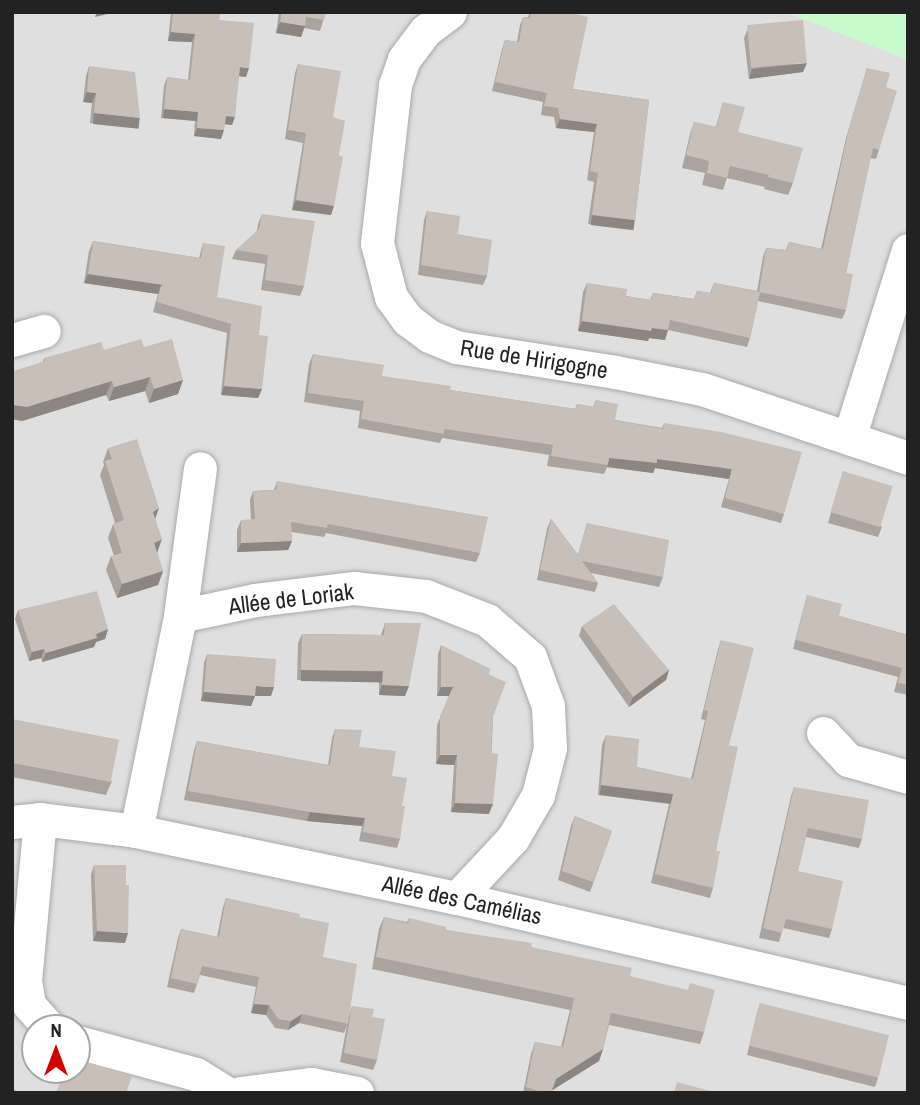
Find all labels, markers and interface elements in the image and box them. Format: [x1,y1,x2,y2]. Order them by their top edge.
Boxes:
street label: Rue de Hirigogne [458,334,610,384]
street label: Allée de Loriak [227,578,355,620]
street label: Allée des Camélias [380,870,544,930]
north arrow [21,1014,91,1084]
text: N [50,1017,62,1043]

